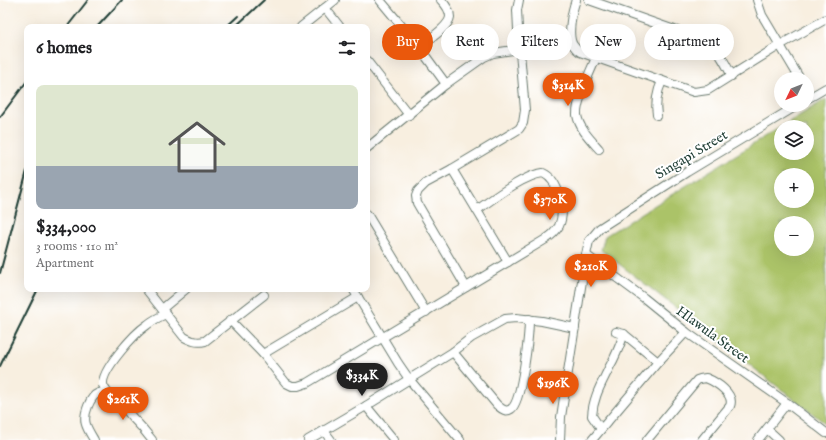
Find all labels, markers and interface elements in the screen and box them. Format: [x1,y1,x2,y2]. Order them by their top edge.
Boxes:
chip: Buy [382,24,433,60]
chip: Rent [441,24,499,60]
chip: Filters [507,24,572,60]
chip: New [580,24,636,60]
chip: Apartment [644,24,734,60]
icon: filters [336,37,358,59]
text: 6 homes [36,38,92,59]
north arrow [774,72,814,112]
map controls [774,72,814,256]
pin: $314K [540,73,596,107]
text: $314K [552,77,584,94]
icon: home [161,111,233,183]
button: layers [774,120,814,160]
street label: Singapi Street [652,126,731,183]
button: + [774,168,814,208]
pin: $370K [522,187,578,221]
text: $370K [533,191,567,208]
button: − [774,216,814,256]
text: $334,000 [36,217,96,238]
text: 3 rooms · 110 m² [36,238,118,255]
pin: $210K [563,254,619,288]
text: Apartment [36,255,94,272]
text: $210K [574,258,608,275]
street label: Hlawula Street [672,302,753,367]
pin: $334K [334,363,390,397]
text: $334K [346,367,378,384]
pin: $196K [525,371,581,405]
text: $196K [537,375,569,392]
pin: $261K [95,387,151,421]
text: $261K [107,391,139,408]

